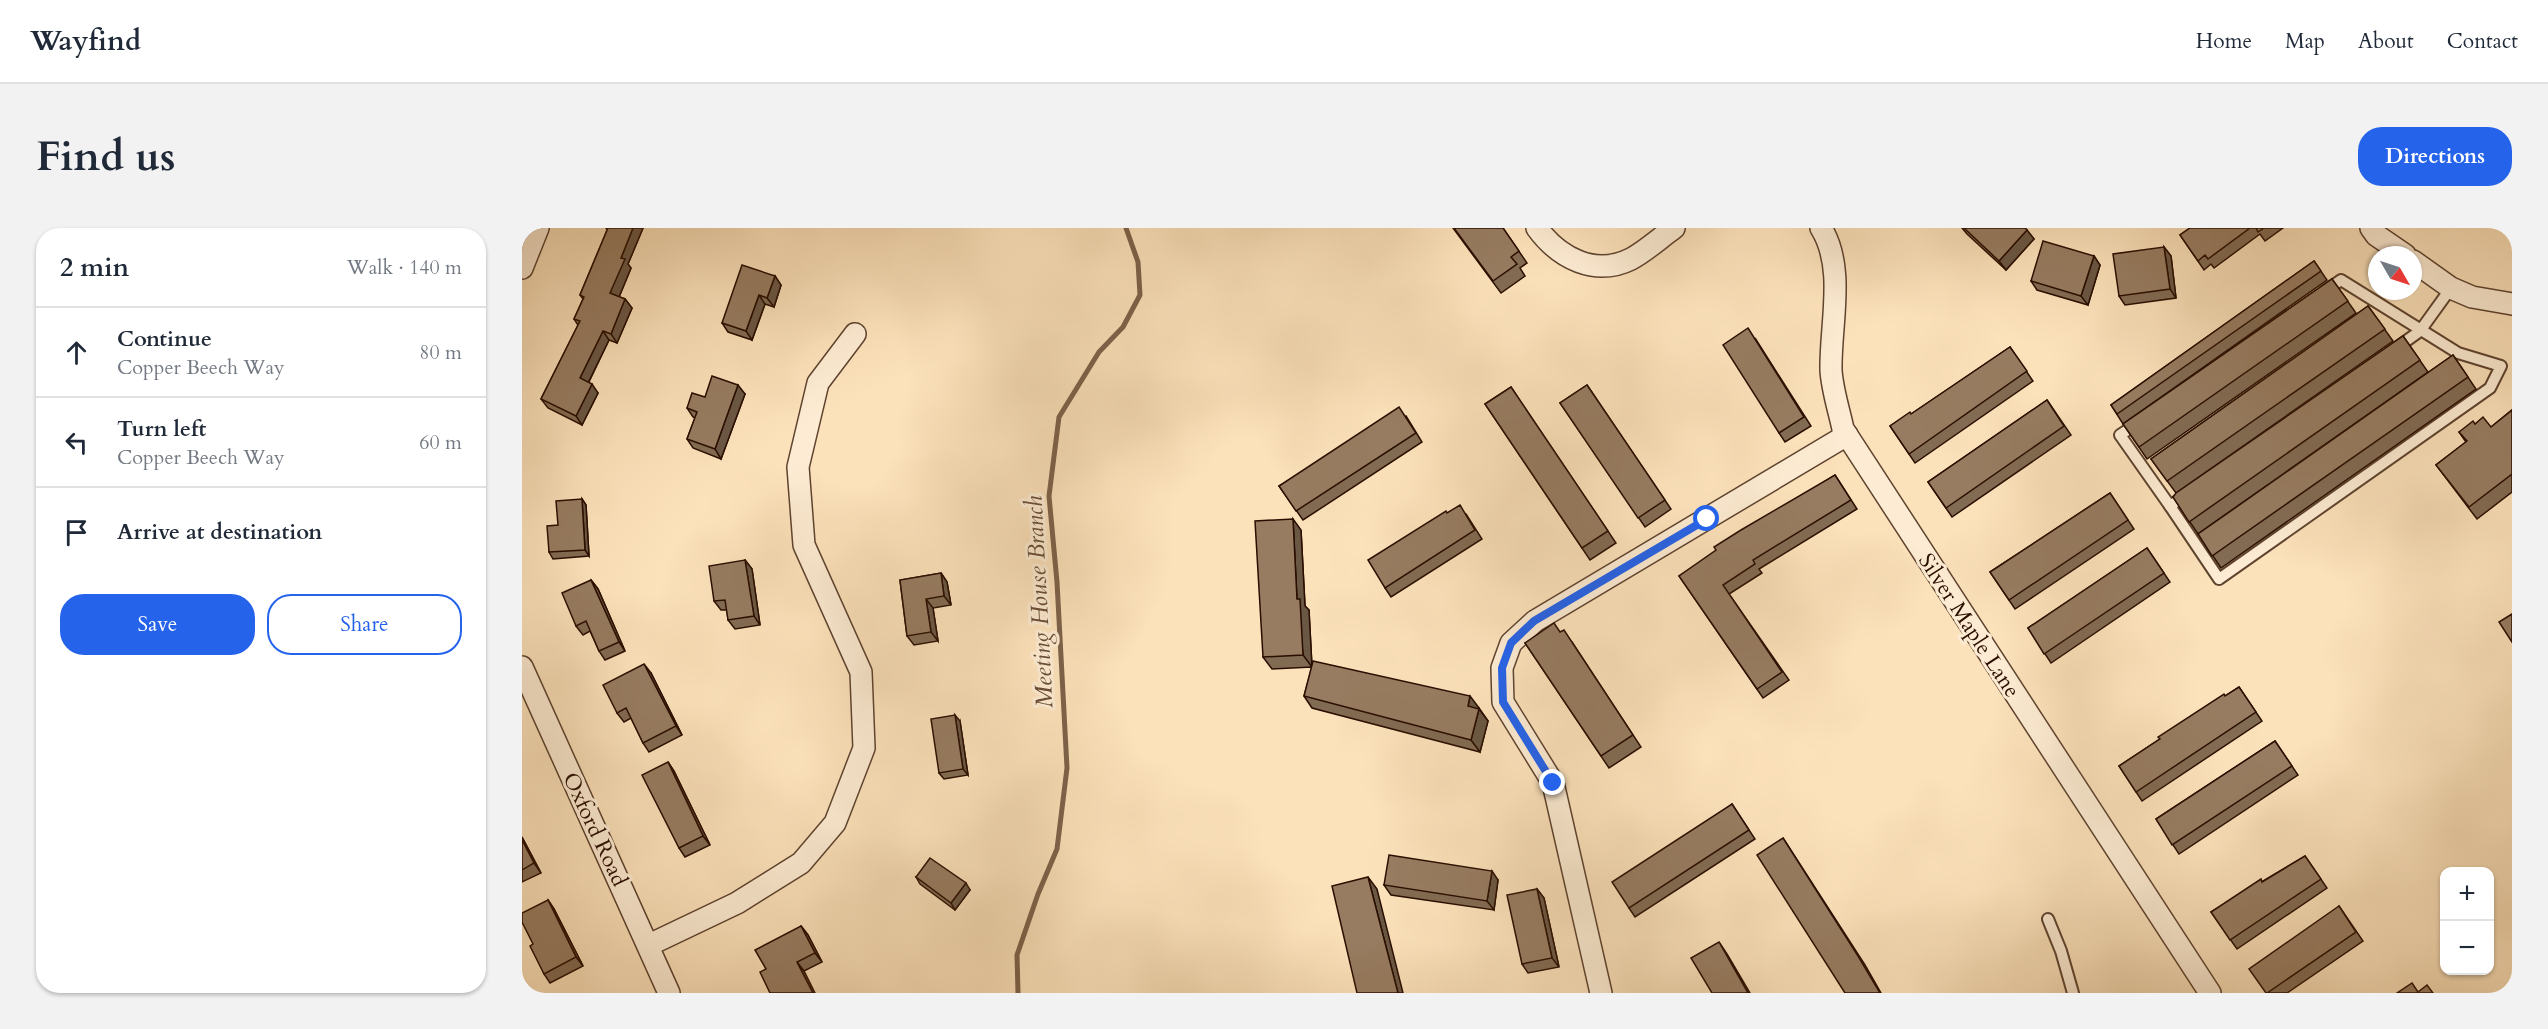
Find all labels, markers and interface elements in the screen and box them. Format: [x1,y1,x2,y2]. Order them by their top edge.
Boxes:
text: Wayfind [30,22,141,60]
text: Home [2196,27,2252,56]
text: Map [2285,27,2325,56]
text: About [2358,27,2414,56]
text: Contact [2447,27,2518,56]
button: Directions [2358,127,2512,186]
text: Find us [36,128,176,185]
north arrow [2368,246,2422,300]
text: 2 min [60,250,129,285]
text: Walk · 140 m [347,254,462,281]
text: Continue [117,324,212,354]
icon: ahead [60,336,93,369]
text: 80 m [419,339,462,366]
text: Copper Beech Way [117,354,285,381]
text: Turn left [117,414,206,444]
icon: left [60,426,93,459]
text: 60 m [419,429,462,456]
text: Copper Beech Way [117,444,285,471]
water label: Meeting House Branch [1017,494,1062,709]
route start [1693,505,1719,531]
icon: arrive [60,516,93,549]
text: Arrive at destination [117,517,322,547]
street label: Silver Maple Lane [1911,548,2027,704]
button: Save [60,594,255,655]
button: Share [267,594,462,655]
street label: Oxford Road [556,768,635,892]
route end [1539,769,1565,795]
map controls [2440,867,2494,975]
button: + [2440,867,2494,921]
button: − [2440,921,2494,975]

